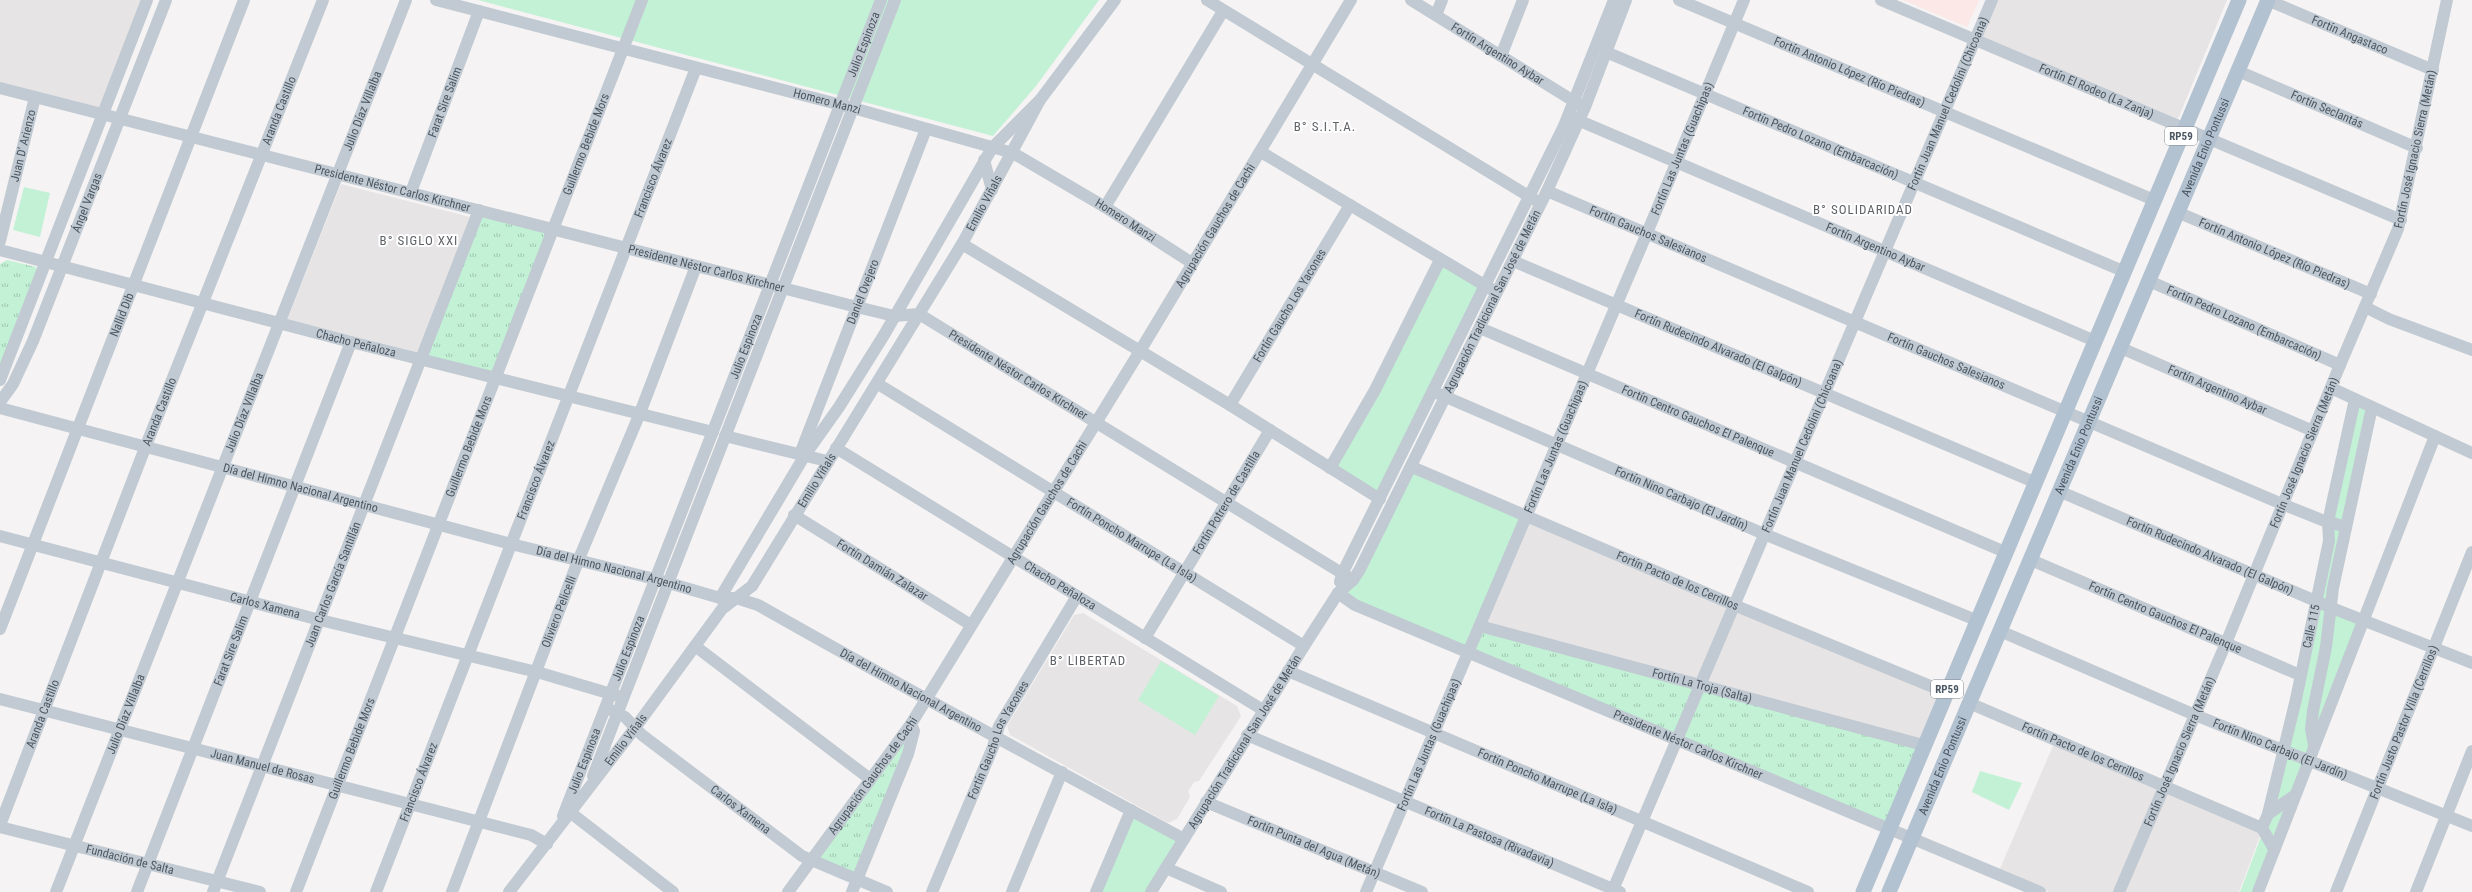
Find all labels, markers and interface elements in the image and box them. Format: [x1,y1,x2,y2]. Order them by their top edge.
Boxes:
street label: Julio Espinoza [845,10,883,79]
street label: Fortín Angastaco [2310,13,2390,57]
street label: Fortín Juan Manuel Cedolini (Chicoana) [1905,15,1991,192]
street label: Fortín Argentino Aybar [1449,20,1547,88]
street label: Fortín Antonio López (Río Piedras) [1772,34,1927,110]
street label: Fortín El Rodeo (La Zanja) [2037,61,2156,122]
street label: Farat Sire Salim [425,65,464,139]
street label: Julio Díaz Villalba [340,69,385,153]
street label: Fortín José Ignacio Sierra (Metán) [2391,69,2439,230]
street label: Aranda Castillo [259,74,299,147]
street label: Fortín Las Juntas (Guachipas) [1648,80,1716,217]
street label: Homero Manzi [792,86,862,117]
street label: Fortín Seclantás [2289,88,2365,131]
street label: Guillermo Bebide Mors [560,91,612,197]
street label: Avenida Enio Pontussi [2178,96,2232,199]
street label: Fortín Pedro Lozano (Embarcación) [1741,104,1900,182]
street label: Juan D' Arienzo [8,108,39,183]
district label: B° S.I.T.A. [1294,119,1356,134]
road number: RP59 [2165,127,2197,145]
street label: Francisco Álvarez [632,136,675,219]
street label: Agrupación Gauchos de Cachi [1173,161,1258,290]
street label: Presidente Néstor Carlos Kirchner [313,162,472,215]
street label: Ángel Vargas [68,171,105,235]
street label: Emilio Viñals [963,173,1005,233]
street label: Homero Manzi [1093,196,1158,245]
district label: B° SOLIDARIDAD [1813,202,1913,217]
street label: Fortín Gauchos Salesianos [1587,203,1709,265]
street label: Agrupación Tradicional San José de Metán [1441,208,1544,395]
street label: Fortín Antonio López (Río Piedras) [2197,215,2352,291]
street label: Fortín Argentino Aybar [1824,220,1928,275]
district label: B° SIGLO XXI [380,233,458,248]
street label: Presidente Néstor Carlos Kirchner [627,242,786,295]
street label: Fortín Gaucho Los Yacones [1250,246,1329,365]
street label: Daniel Ovejero [844,257,882,326]
street label: Fortín Pedro Lozano (Embarcación) [2165,283,2324,363]
street label: Nallid Dib [107,291,137,339]
street label: Fortín Rudecindo Alvarado (El Galpón) [1633,306,1804,390]
street label: Julio Espinoza [727,312,765,381]
street label: Chacho Peñaloza [315,326,398,360]
street label: Presidente Néstor Carlos Kirchner [946,327,1090,423]
street label: Fortín Gauchos Salesianos [1885,330,2007,392]
street label: Fortín Juan Manuel Cedolini (Chicoana) [1759,357,1845,535]
street label: Fortín Argentino Aybar [2166,362,2269,417]
street label: Julio Díaz Villalba [222,370,266,455]
street label: Aranda Castillo [140,375,179,448]
street label: Fortín José Ignacio Sierra (Metán) [2267,375,2341,530]
street label: Fortín Las Juntas (Guachipas) [1521,378,1590,515]
street label: Fortín Centro Gauchos El Palenque [1620,382,1777,460]
street label: Guillermo Bebide Mors [443,394,495,499]
street label: Avenida Enio Pontussi [2052,394,2106,497]
street label: Francisco Álvarez [514,438,558,522]
street label: Agrupación Gauchos de Cachi [1004,438,1090,567]
street label: Fortín Potrero de Castilla [1190,448,1263,557]
street label: Emilio Viñals [795,451,839,510]
street label: Día del Himno Nacional Argentino [222,461,380,515]
street label: Fortín Nino Carbajo (El Jardín) [1613,464,1750,533]
street label: Fortín Poncho Marrupe (La Isla) [1064,495,1200,585]
street label: Fortín Rudecindo Alvarado (El Galpón) [2124,514,2295,598]
street label: Juan Carlos García Santillán [302,520,364,649]
street label: Fortín Damián Zalazar [834,536,931,604]
street label: Día del Himno Nacional Argentino [535,543,693,596]
street label: Fortín Pacto de los Cerrillos [1614,548,1741,613]
street label: Chacho Peñaloza [1022,558,1099,613]
street label: Oliviero Pelicelli [539,574,579,650]
street label: Fortín Centro Gauchos El Palenque [2087,579,2244,656]
street label: Carlos Xamena [228,590,302,622]
street label: Calle 115 [2300,603,2323,649]
street label: Farat Sire Salim [211,613,251,688]
street label: Julio Espinoza [609,613,647,683]
street label: Fortín Justo Pastor Villa (Cerrillos) [2367,643,2441,801]
street label: Día del Himno Nacional Argentino [838,646,984,735]
street label: Agrupación Tradicional San José de Metán [1185,652,1304,831]
district label: B° LIBERTAD [1050,653,1126,668]
street label: Fortín La Troja (Salta) [1651,666,1754,706]
street label: Julio Díaz Villalba [104,672,148,756]
street label: Fortín José Ignacio Sierra (Metán) [2141,674,2218,828]
street label: Fortín Las Juntas (Guachipas) [1394,676,1463,813]
street label: Aranda Castillo [23,678,62,750]
street label: Fortín Gaucho Los Yacones [965,678,1032,801]
road number: RP59 [1931,680,1963,698]
street label: Guillermo Bebide Mors [326,696,378,801]
street label: Presidente Néstor Carlos Kirchner [1611,707,1765,782]
street label: Emilio Viñals [602,711,650,768]
street label: Agrupación Gauchos de Cachi [825,714,921,837]
street label: Avenida Enio Pontussi [1916,715,1970,817]
street label: Fortín Nino Carbajo (El Jardín) [2211,716,2349,782]
street label: Fortín Pacto de los Cerrillos [2020,719,2146,784]
street label: Julio Espinosa [565,726,604,796]
street label: Francisco Álvarez [397,740,440,824]
street label: Fortín Poncho Marrupe (La Isla) [1476,745,1619,817]
street label: Juan Manuel de Rosas [209,746,316,786]
street label: Carlos Xamena [708,782,774,837]
street label: Fortín La Pastosa (Rivadavia) [1423,804,1556,870]
street label: Fortín Punta del Agua (Metán) [1245,813,1383,881]
street label: Fundación de Salta [84,842,176,877]

